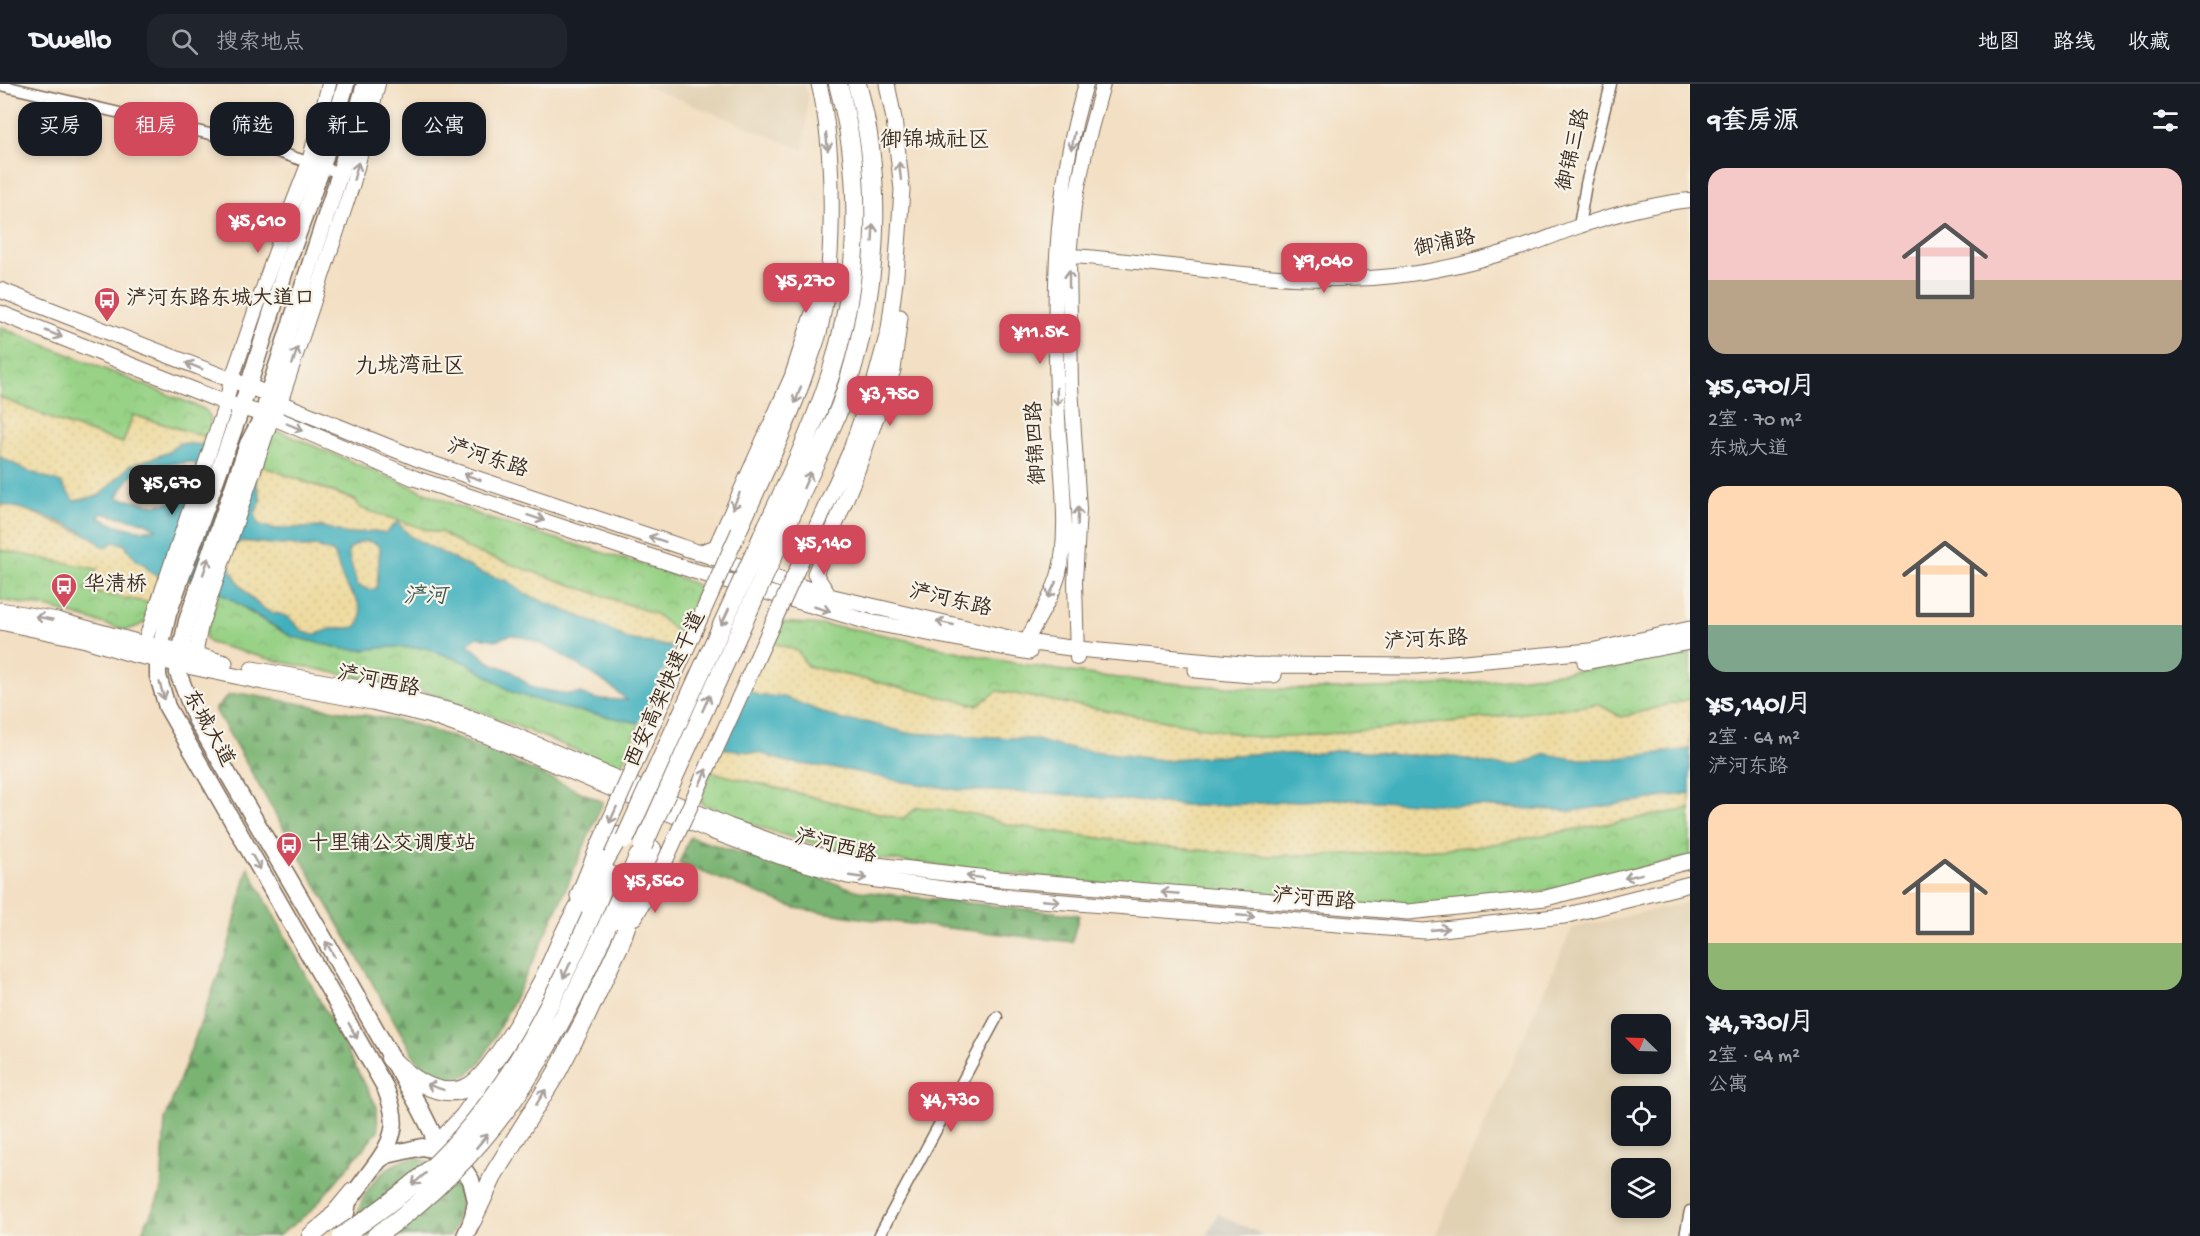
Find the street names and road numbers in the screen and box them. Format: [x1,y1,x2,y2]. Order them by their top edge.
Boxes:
street label: 御锦三路 [1551,106,1597,194]
street label: 御浦路 [1411,224,1478,264]
street label: 御锦四路 [1021,400,1053,486]
street label: 浐河东路 [443,433,531,485]
street label: 浐河东路 [906,578,994,624]
street label: 西安高架快速干道 [620,607,713,772]
street label: 浐河东路 [1383,625,1469,657]
street label: 浐河西路 [334,660,422,704]
street label: 东城大道 [176,685,240,772]
street label: 浐河西路 [791,824,879,870]
street label: 浐河西路 [1271,883,1357,917]

